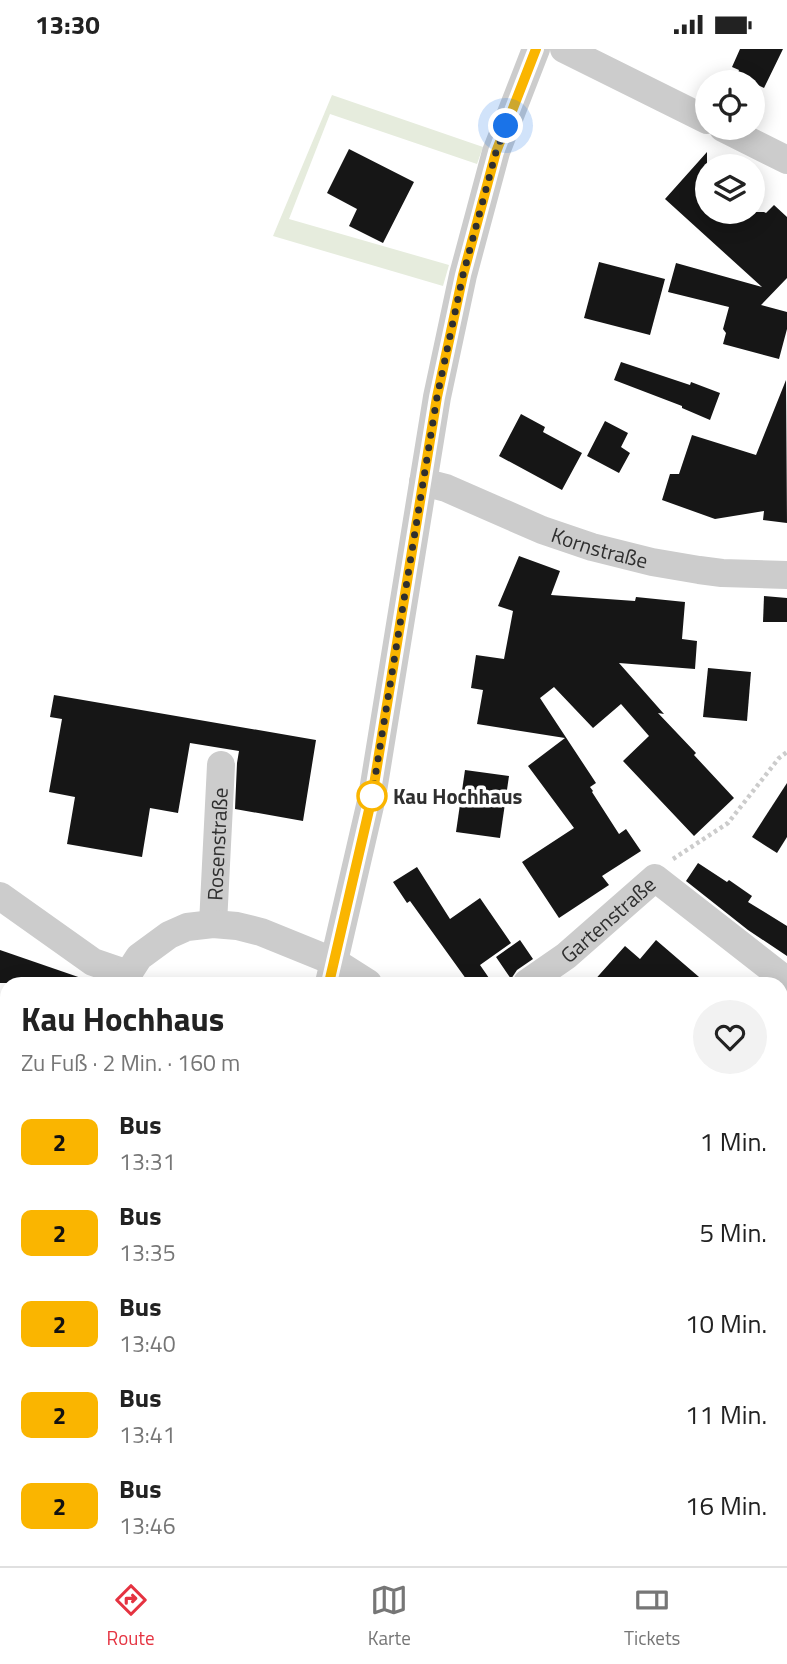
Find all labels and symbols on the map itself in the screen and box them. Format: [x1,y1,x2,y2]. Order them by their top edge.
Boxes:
your location [488,108,523,143]
street label: Kornstraße [547,518,651,576]
place label: Kau Hochhaus [393,780,523,812]
marker: Kau Hochhaus [357,781,387,811]
street label: Rosenstraße [198,787,236,901]
street label: Gartenstraße [553,869,663,970]

